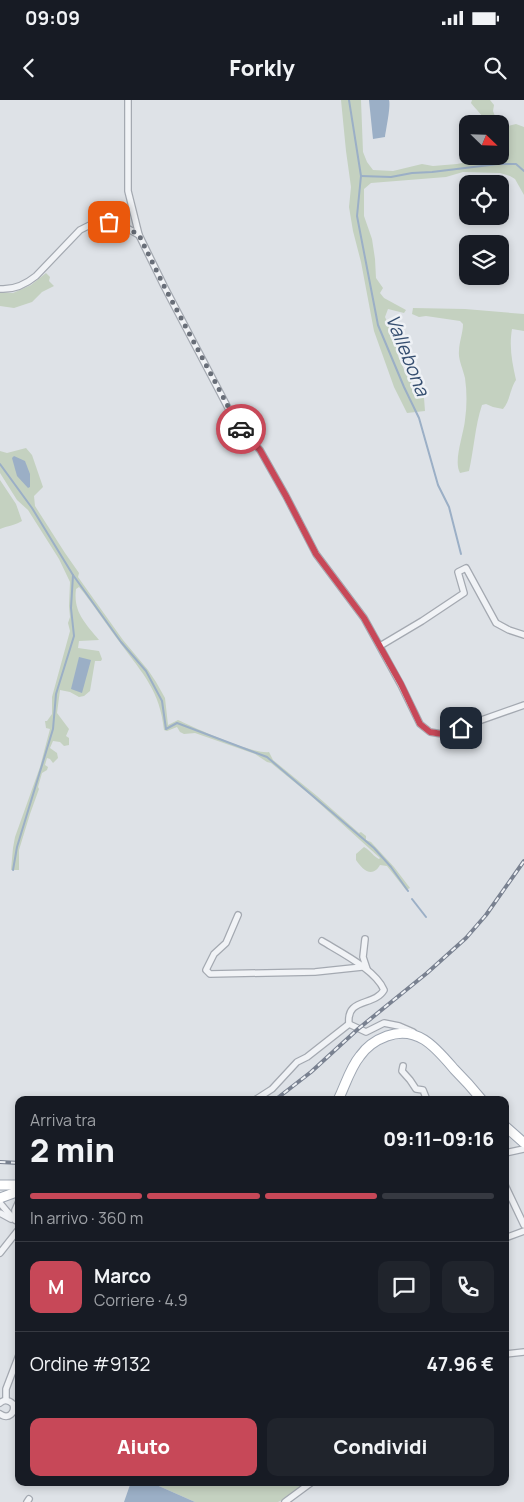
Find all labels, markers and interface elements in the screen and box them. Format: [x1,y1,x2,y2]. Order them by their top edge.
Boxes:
text: 09:09 [25,5,80,31]
text: Forkly [229,53,295,83]
icon: back [15,54,43,82]
icon: search [481,54,509,82]
north arrow [459,115,509,165]
map controls [459,115,509,285]
button: locate [459,175,509,225]
pin [88,201,130,243]
icon: bag [95,208,123,236]
button: layers [459,235,509,285]
water label: Vallebona [380,311,437,401]
courier [216,404,266,454]
icon: car [227,415,255,443]
pin [440,707,482,749]
icon: home [447,714,475,742]
text: Arriva tra [30,1109,96,1131]
text: 09:11–09:16 [383,1126,494,1152]
text: 2 min [30,1128,115,1172]
text: In arrivo · 360 m [30,1207,143,1229]
button: chat [378,1261,430,1313]
button: phone [442,1261,494,1313]
text: Marco [94,1263,151,1289]
text: M [48,1274,64,1300]
text: Corriere · 4.9 [94,1289,188,1311]
text: Ordine #9132 [30,1351,150,1377]
text: 47.96 € [426,1351,494,1377]
button: Aiuto [30,1418,257,1476]
button: Condividi [267,1418,494,1476]

